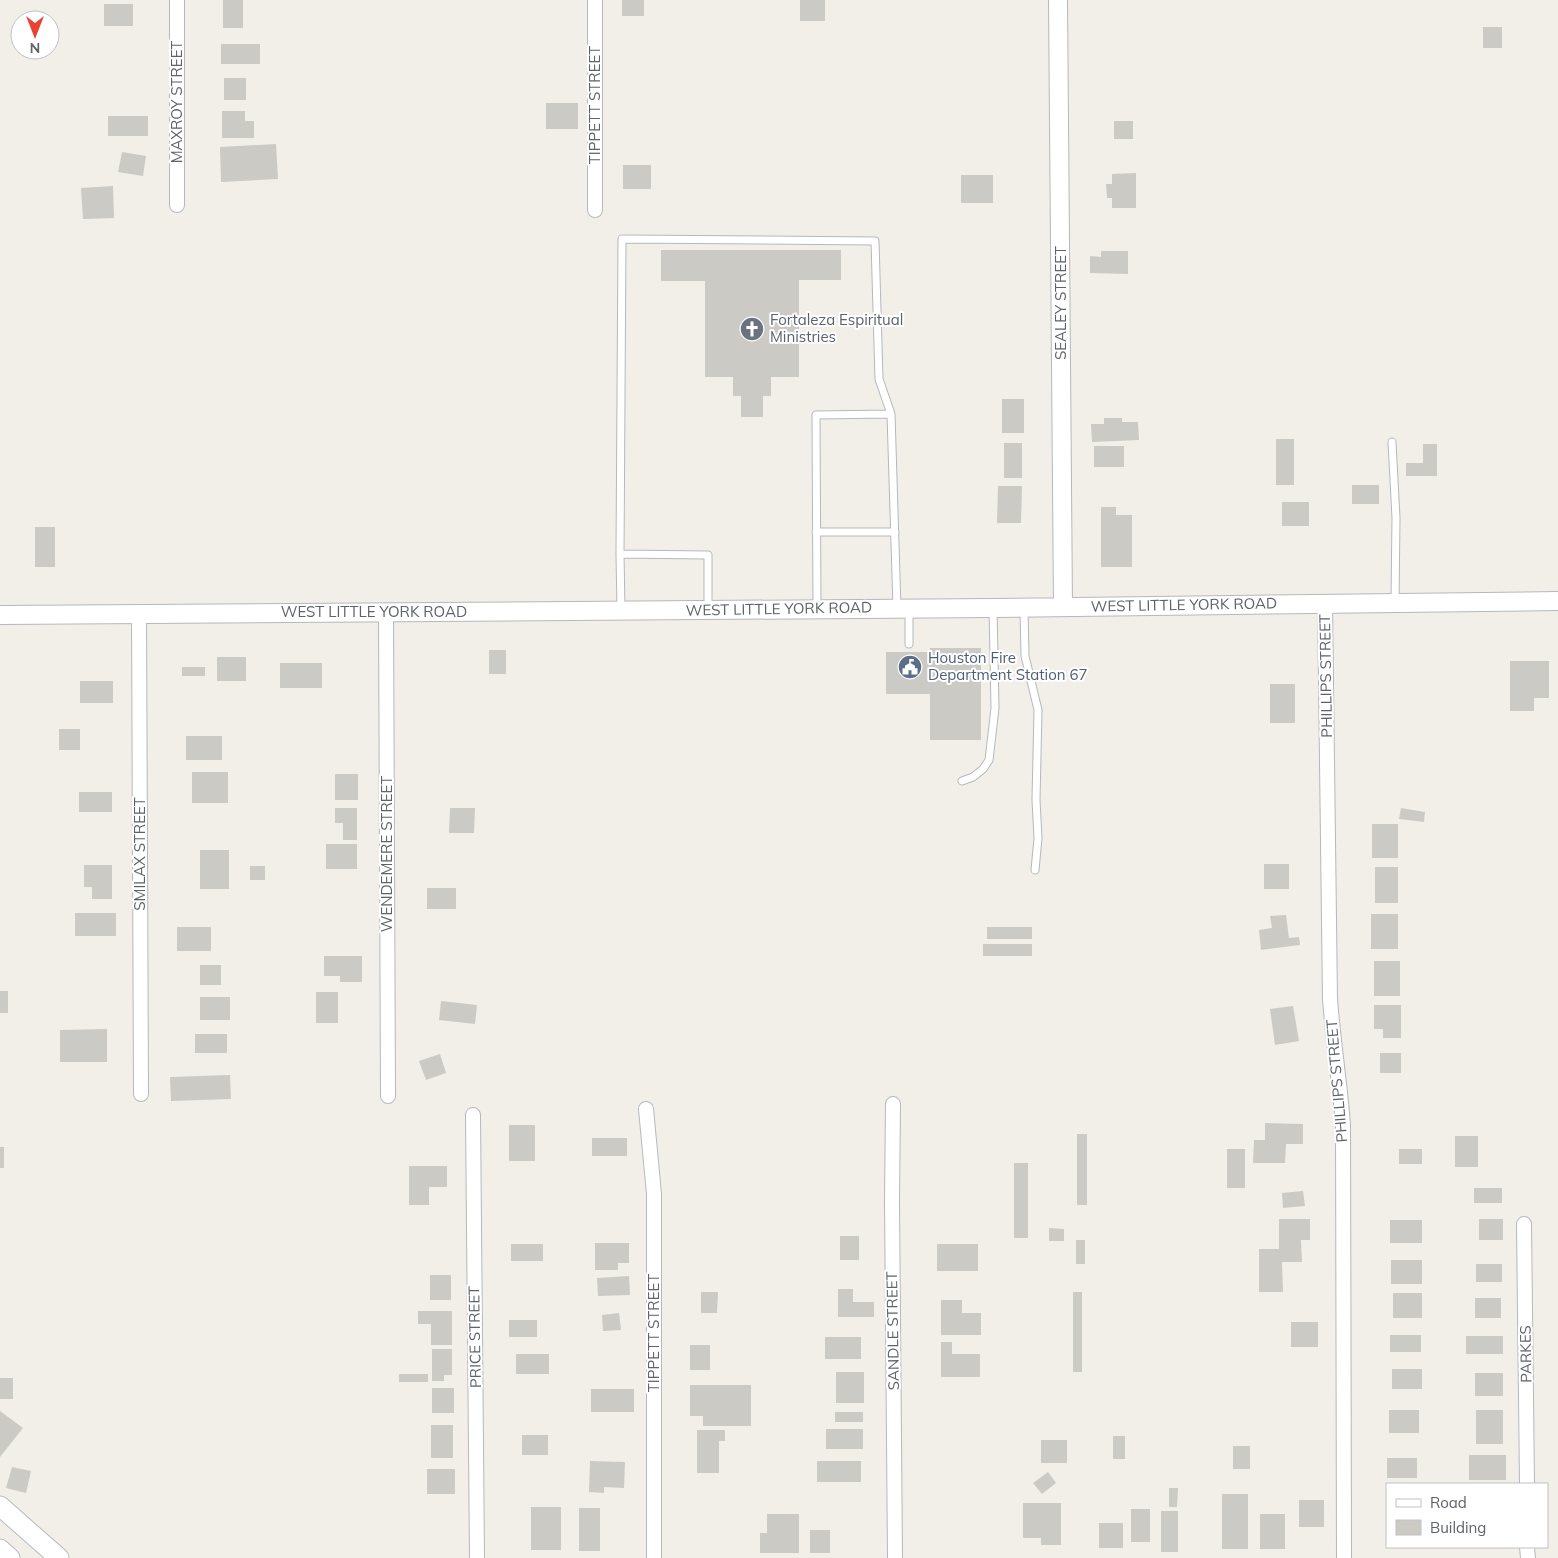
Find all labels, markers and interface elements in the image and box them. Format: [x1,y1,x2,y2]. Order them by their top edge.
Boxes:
north arrow [10,10,60,60]
text: N [30,39,40,57]
street label: MAXROY STREET [167,41,186,163]
street label: TIPPETT STREET [585,46,604,164]
street label: SEALEY STREET [1051,246,1070,360]
place label: Fortaleza Espiritual Ministries [770,310,903,346]
church icon: Fortaleza Espiritual Ministries [739,316,765,342]
street label: WEST LITTLE YORK ROAD [1091,593,1277,616]
street label: WEST LITTLE YORK ROAD [686,597,872,620]
street label: WEST LITTLE YORK ROAD [281,602,467,621]
street label: PHILLIPS STREET [1315,614,1336,738]
place label: Houston Fire Department Station 67 [928,648,1087,684]
public building icon: Houston Fire Department Station 67 [897,654,923,680]
street label: WENDEMERE STREET [377,776,396,932]
street label: SMILAX STREET [130,797,149,911]
street label: PHILLIPS STREET [1322,1019,1351,1143]
street label: SANDLE STREET [882,1271,903,1391]
street label: TIPPETT STREET [644,1274,663,1392]
street label: PRICE STREET [464,1286,485,1388]
street label: PARKES [1515,1325,1536,1383]
legend [1386,1483,1548,1548]
text: Road [1430,1493,1467,1512]
text: Building [1430,1518,1486,1537]

